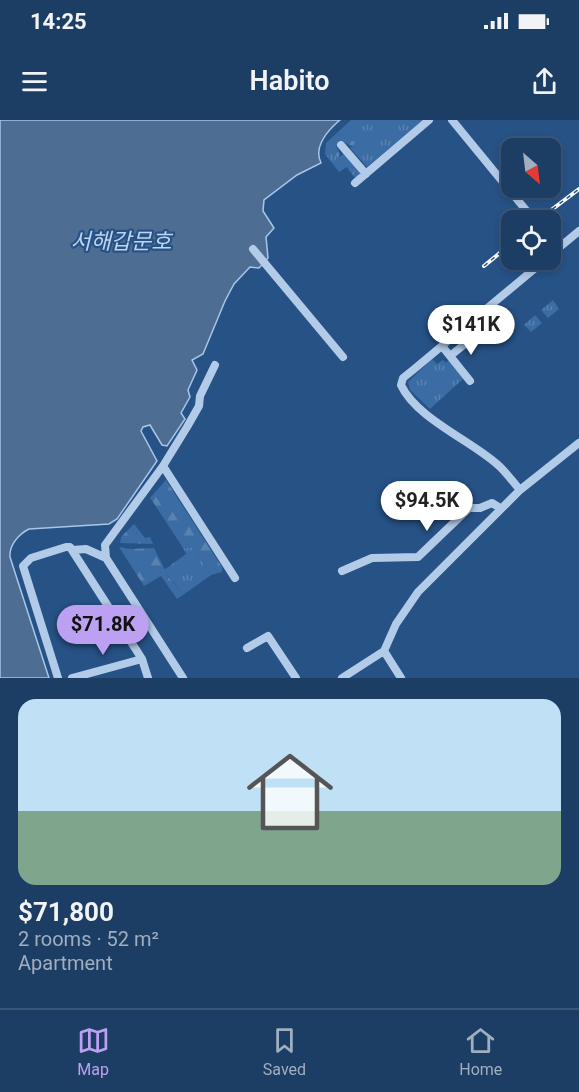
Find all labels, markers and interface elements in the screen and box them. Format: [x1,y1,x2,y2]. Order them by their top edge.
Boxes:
text: 14:25 [30,9,87,34]
icon: menu [18,65,51,98]
text: Habito [250,65,329,97]
icon: share [528,65,561,98]
north arrow [501,138,561,198]
map controls [501,138,561,270]
button: locate [501,210,561,270]
water label: 서해갑문호 [70,229,173,254]
pin: $141K [429,305,513,356]
text: $141K [442,312,500,336]
pin: $94.5K [378,481,476,532]
text: $94.5K [395,488,459,512]
pin: $71.8K [54,605,152,656]
text: $71.8K [71,612,135,636]
icon: home [236,738,344,846]
text: $71,800 [18,897,114,927]
text: 2 rooms · 52 m² [18,927,159,951]
text: Apartment [18,951,113,975]
tab: Map [77,1024,110,1079]
tab: Saved [263,1024,306,1079]
tab: Home [459,1024,502,1079]

